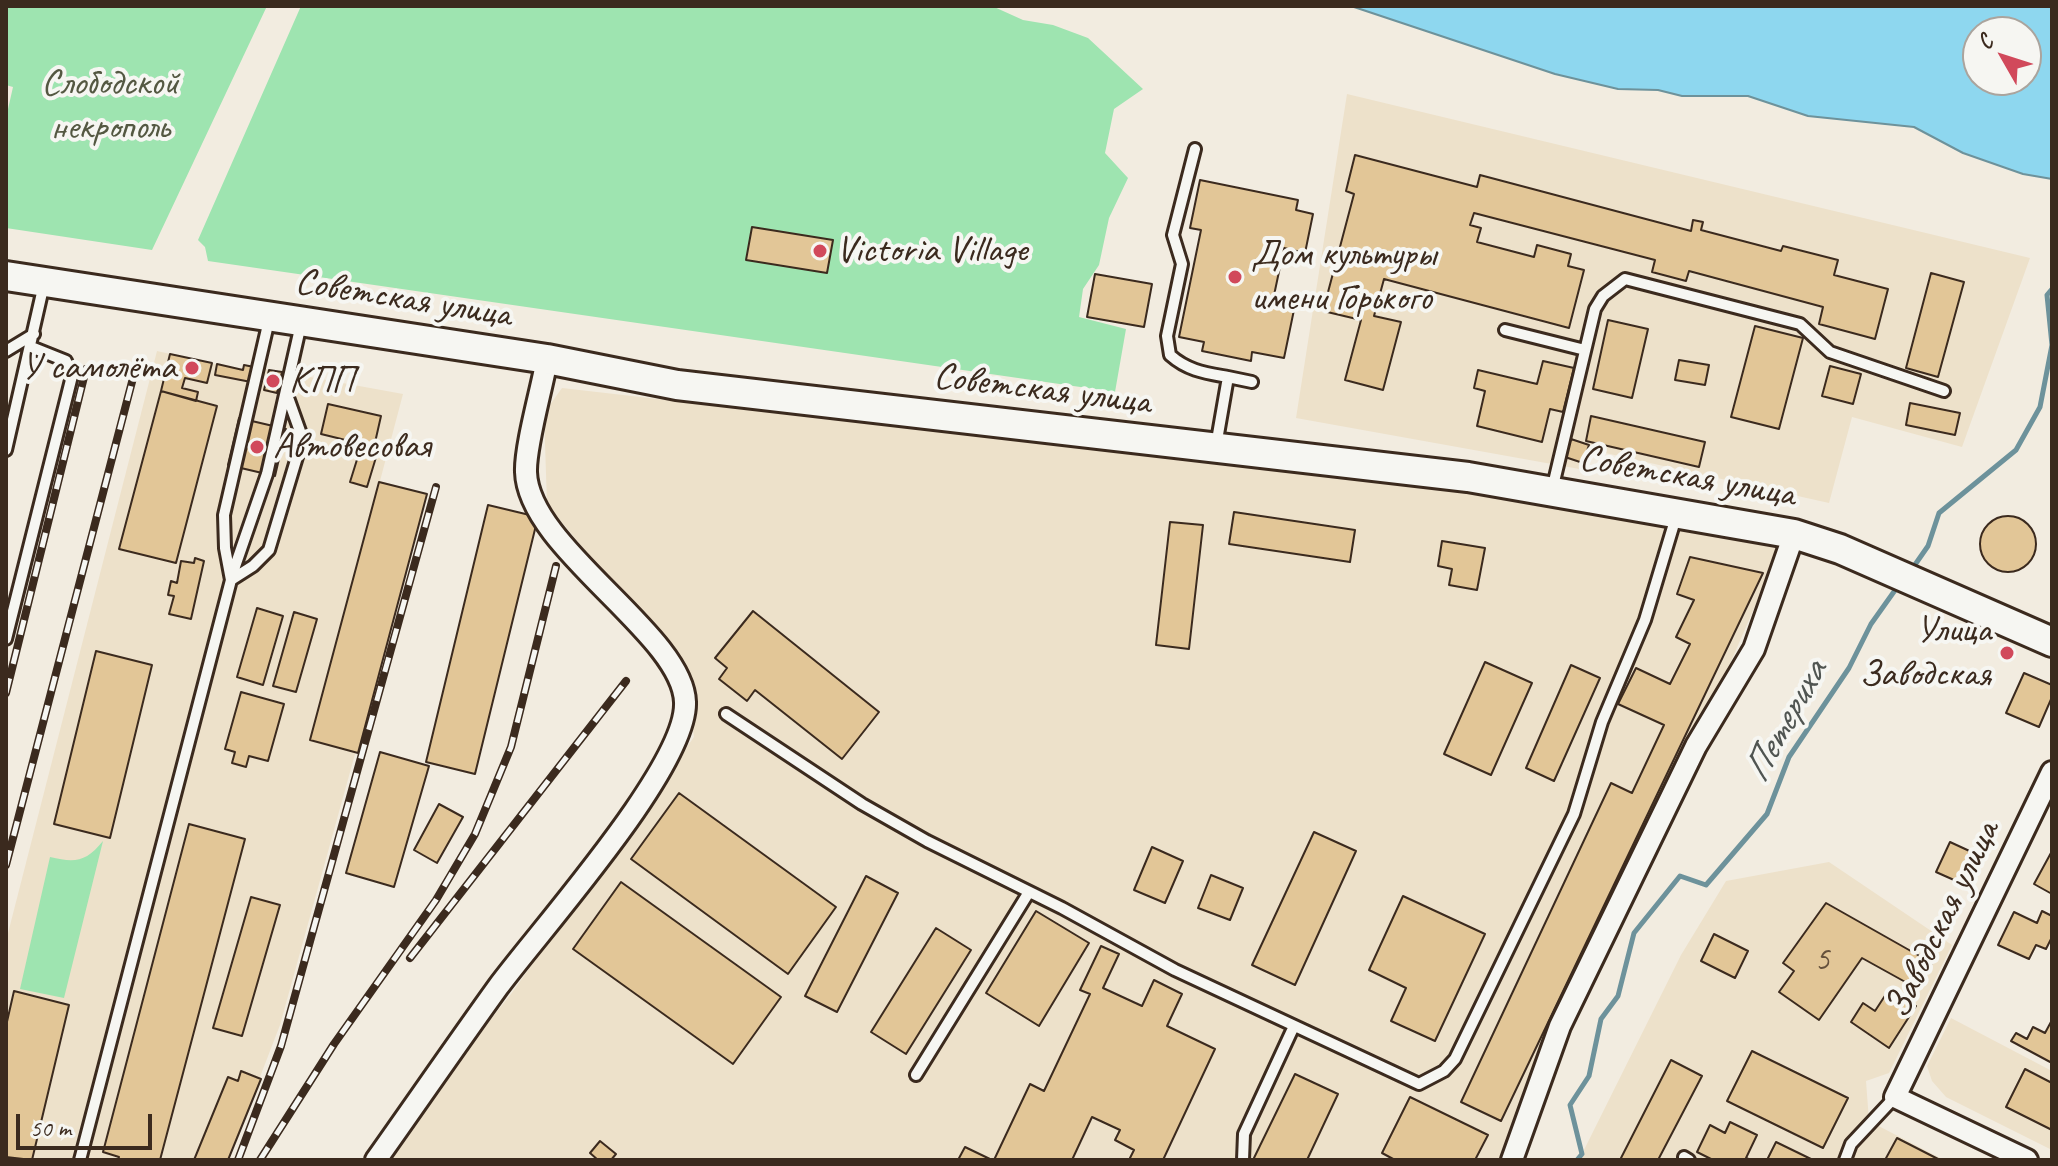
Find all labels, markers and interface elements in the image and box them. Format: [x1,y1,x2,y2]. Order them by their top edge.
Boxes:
north arrow [1962,16,2042,96]
text: С [1971,29,1999,55]
park label: Слободской некрополь [41,61,179,150]
place label: Victoria Village [836,228,1027,274]
place label: Дом культуры имени Горького [1251,232,1436,322]
marker: Victoria Village [811,242,829,260]
street label: Советская улица [292,259,514,339]
marker: Дом культуры имени Горького [1226,268,1244,286]
place label: У самолёта [21,345,176,391]
street label: Советская улица [931,354,1153,426]
place label: КПП [289,358,354,404]
marker: У самолёта [183,359,201,377]
marker: КПП [264,372,282,390]
place label: Автовесовая [273,424,430,470]
street label: Советская улица [1576,436,1798,518]
marker: Автовесовая [248,438,266,456]
place label: Улица Заводская [1859,608,1991,698]
marker: Улица Заводская [1998,644,2016,662]
water label: Петериха [1733,653,1839,791]
street label: Заводская улица [1876,814,2010,1026]
house number: 5 [1814,941,1830,981]
scale bar [20,1098,156,1148]
text: 50 m [30,1113,71,1143]

